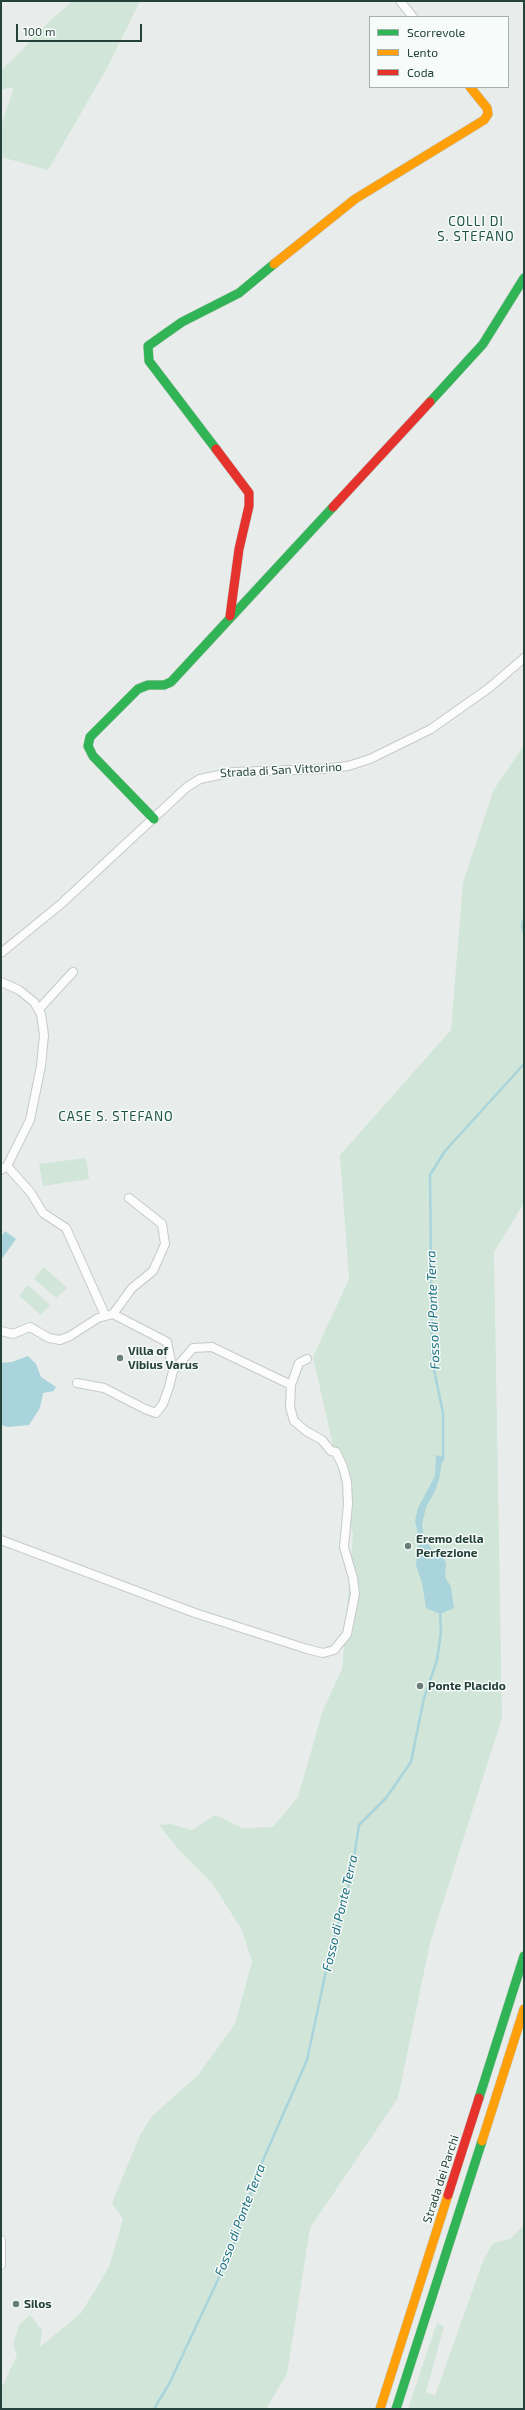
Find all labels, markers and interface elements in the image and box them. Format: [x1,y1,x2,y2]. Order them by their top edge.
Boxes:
scale bar [18,16,144,42]
legend [369,16,509,88]
text: 100 m [23,24,55,38]
text: Scorrevole [407,25,465,39]
text: Lento [407,45,438,59]
text: Coda [407,65,434,79]
district label: COLLI DI S. STEFANO [437,214,515,245]
street label: Strada di San Vittorino [220,760,342,780]
district label: CASE S. STEFANO [58,1109,174,1125]
water label: Fosso di Ponte Terra [423,1250,443,1370]
place label: Villa of Vibius Varus [128,1344,198,1372]
marker: Villa of Vibius Varus [115,1353,125,1363]
place label: Eremo della Perfezione [416,1532,484,1560]
marker: Eremo della Perfezione [403,1541,413,1551]
place label: Ponte Placido [428,1679,506,1693]
marker: Ponte Placido [415,1681,425,1691]
water label: Fosso di Ponte Terra [319,1853,361,1973]
street label: Strada dei Parchi [420,2133,462,2225]
water label: Fosso di Ponte Terra [211,2162,269,2278]
place label: Silos [24,2297,52,2311]
marker: Silos [11,2299,21,2309]

